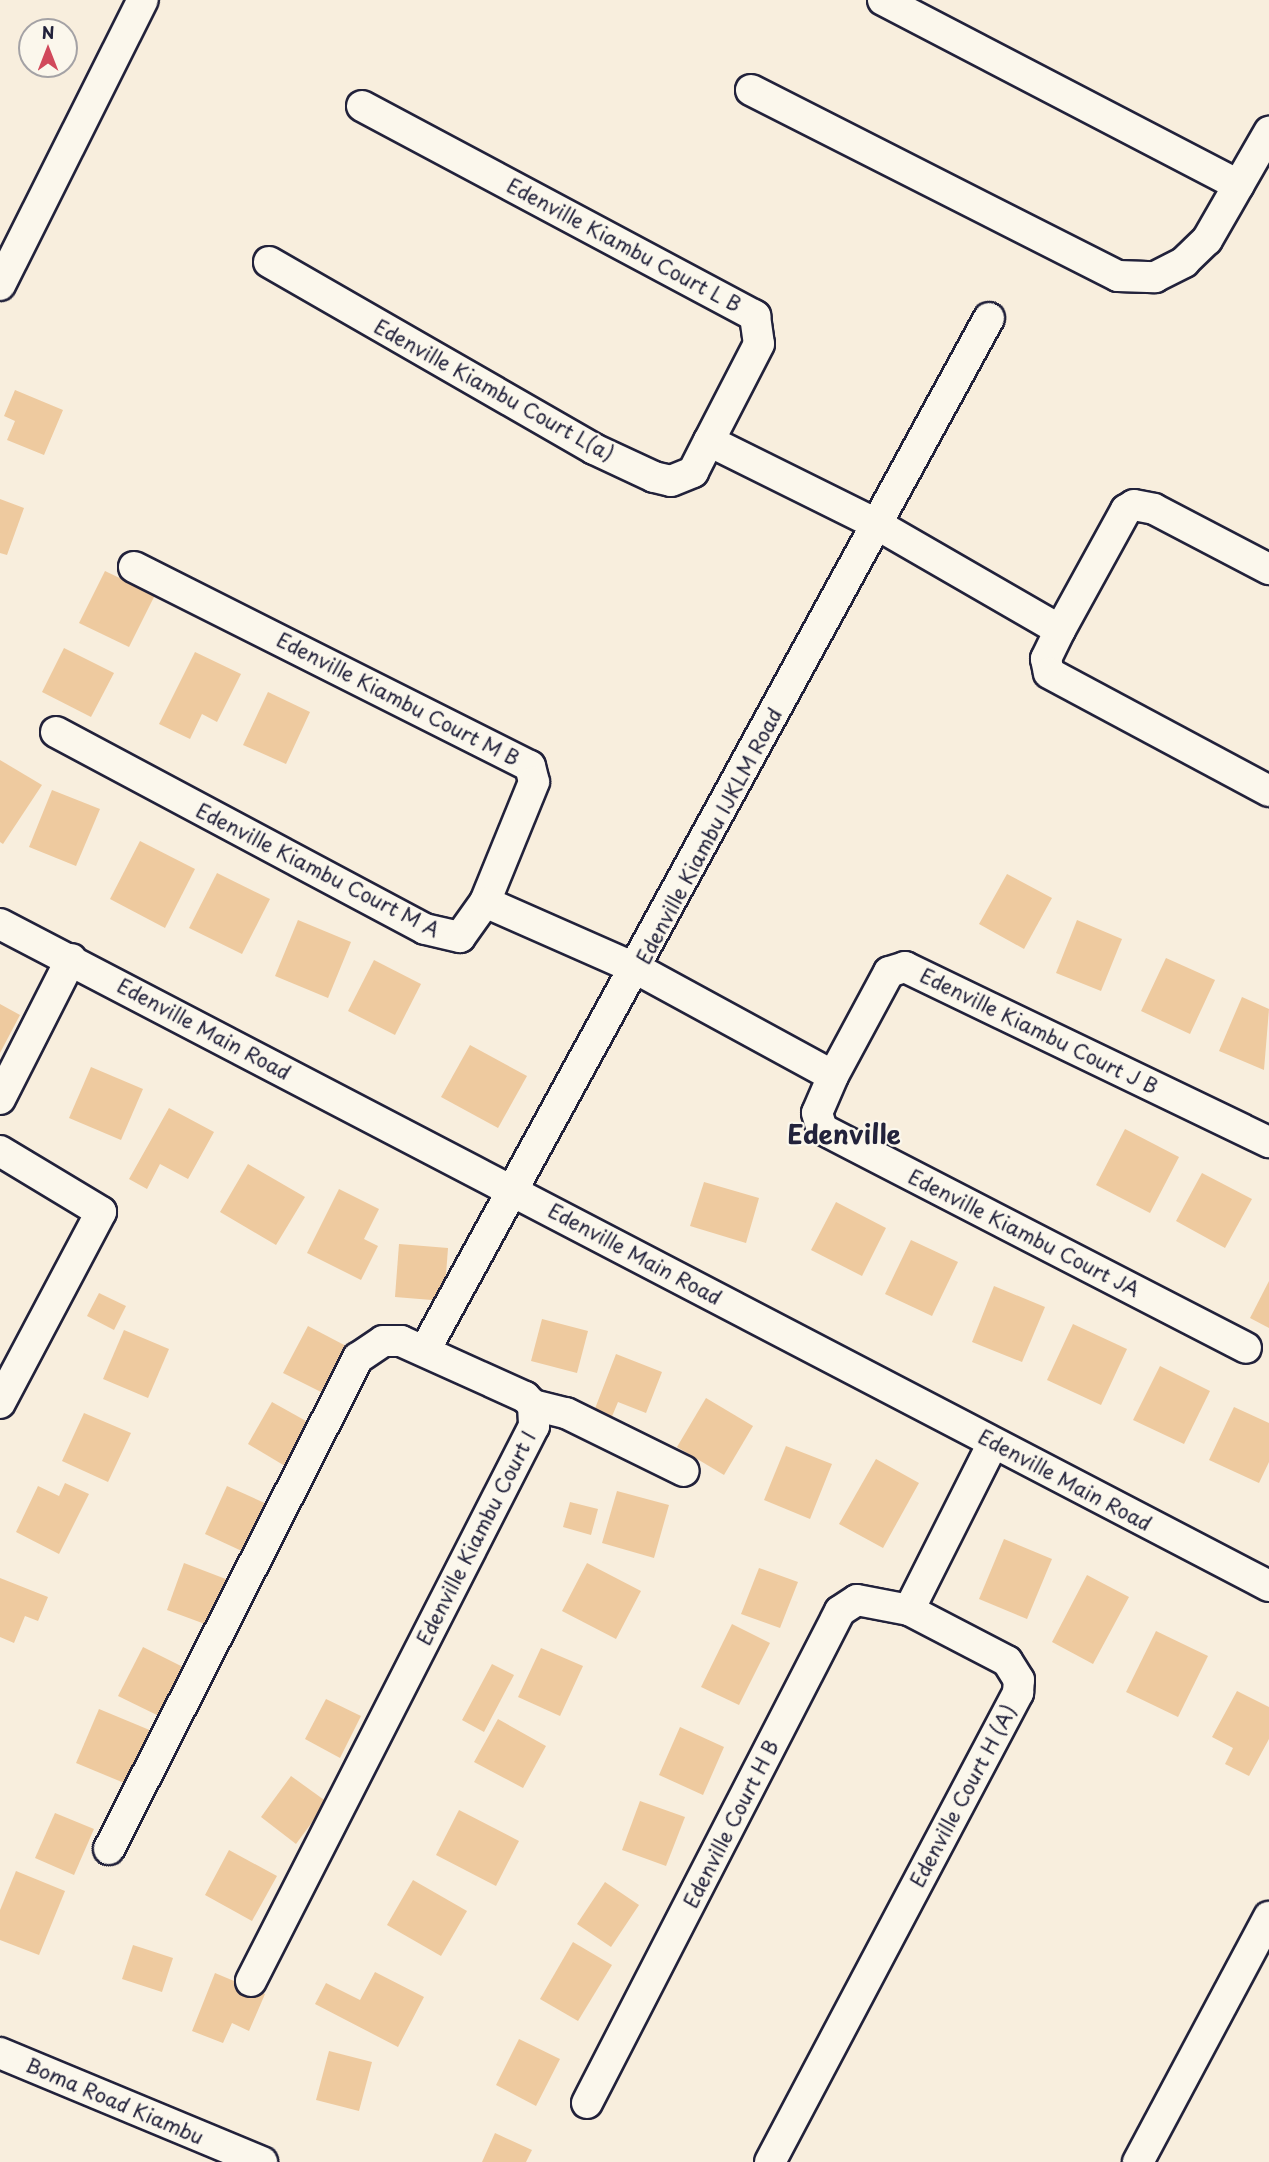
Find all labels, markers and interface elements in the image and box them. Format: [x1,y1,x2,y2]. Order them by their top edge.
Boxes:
north arrow [18,18,78,78]
text: N [42,20,54,44]
street label: Edenville Kiambu Court L B [502,173,746,317]
street label: Edenville Kiambu Court L(a) [369,314,619,466]
street label: Edenville Kiambu Court M B [272,627,524,771]
street label: Edenville Kiambu IJKLM Road [631,704,787,968]
street label: Edenville Kiambu Court M A [191,797,445,943]
street label: Edenville Kiambu Court J B [915,962,1163,1100]
street label: Edenville Main Road [113,973,295,1085]
district label: Edenville [787,1118,901,1150]
street label: Edenville Kiambu Court JA [903,1164,1145,1302]
street label: Edenville Main Road [544,1198,726,1310]
street label: Edenville Main Road [974,1424,1156,1536]
street label: Edenville Kiambu Court I [411,1426,541,1650]
street label: Edenville Court H (A) [904,1700,1022,1892]
street label: Edenville Court H B [678,1735,784,1913]
street label: Boma Road Kiambu [23,2053,207,2149]

